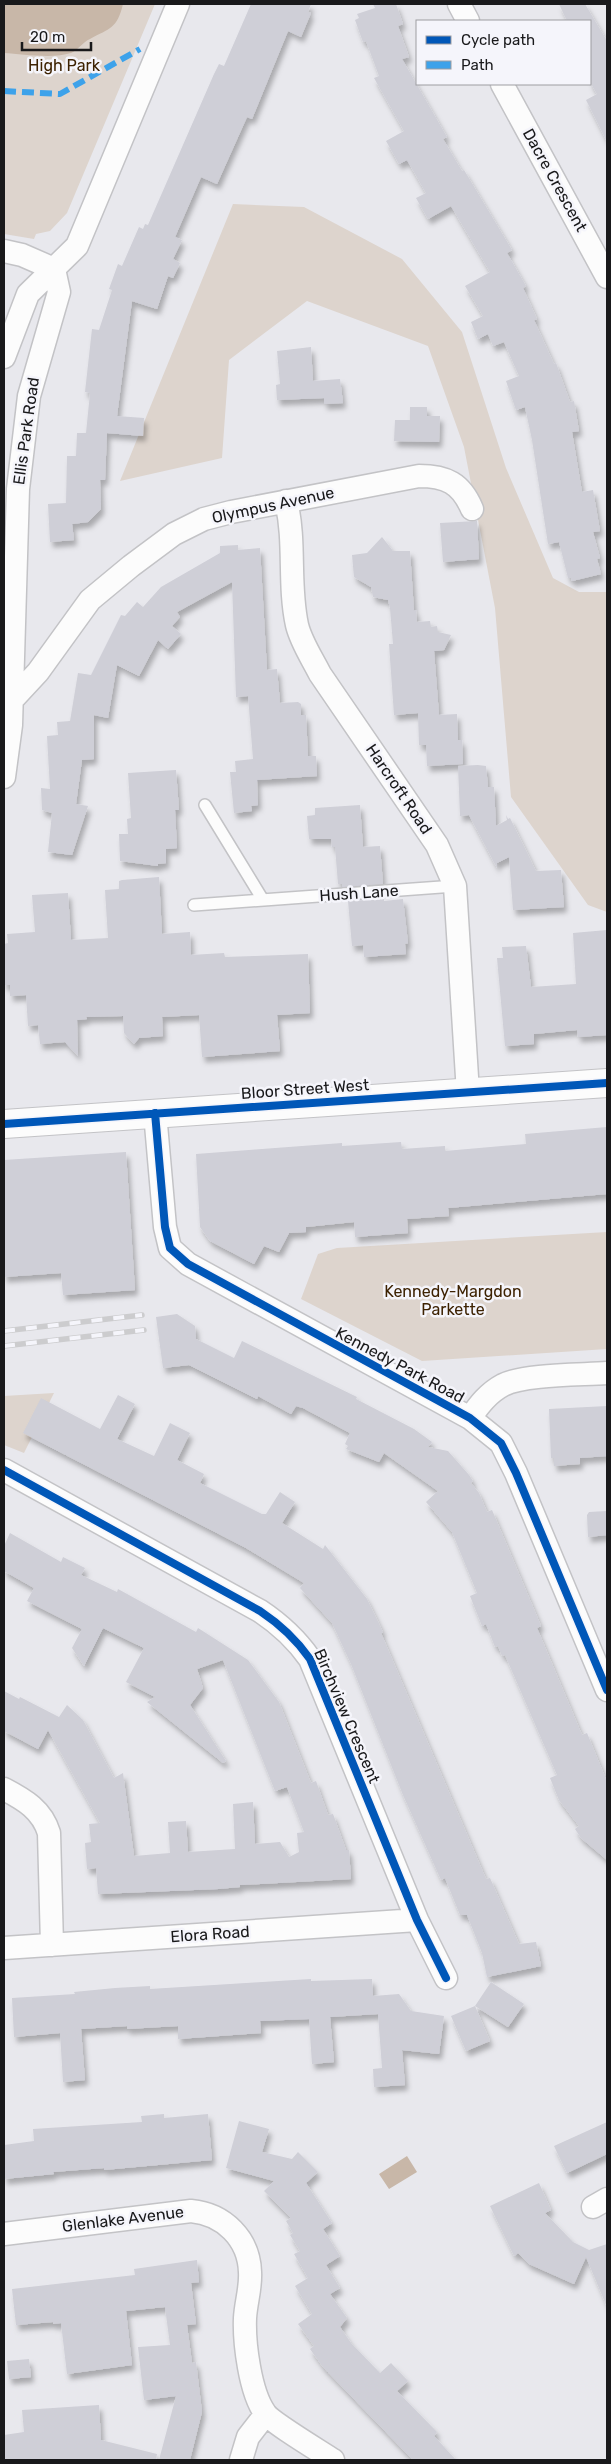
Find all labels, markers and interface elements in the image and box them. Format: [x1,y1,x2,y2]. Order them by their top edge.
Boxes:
scale bar [22,20,91,52]
legend [416,20,591,85]
text: 20 m [30,28,65,46]
text: Cycle path [461,31,535,49]
park label: High Park [28,56,101,75]
text: Path [461,56,494,74]
street label: Dacre Crescent [519,125,591,235]
street label: Ellis Park Road [9,376,43,486]
street label: Olympus Avenue [210,483,336,527]
street label: Harcroft Road [362,740,436,838]
street label: Hush Lane [319,881,399,905]
street label: Bloor Street West [240,1075,370,1103]
park label: Kennedy-Margdon Parkette [384,1282,522,1319]
street label: Kennedy Park Road [332,1323,468,1407]
street label: Birchview Crescent [310,1646,384,1786]
street label: Elora Road [170,1922,250,1946]
street label: Glenlake Avenue [61,2202,185,2236]

